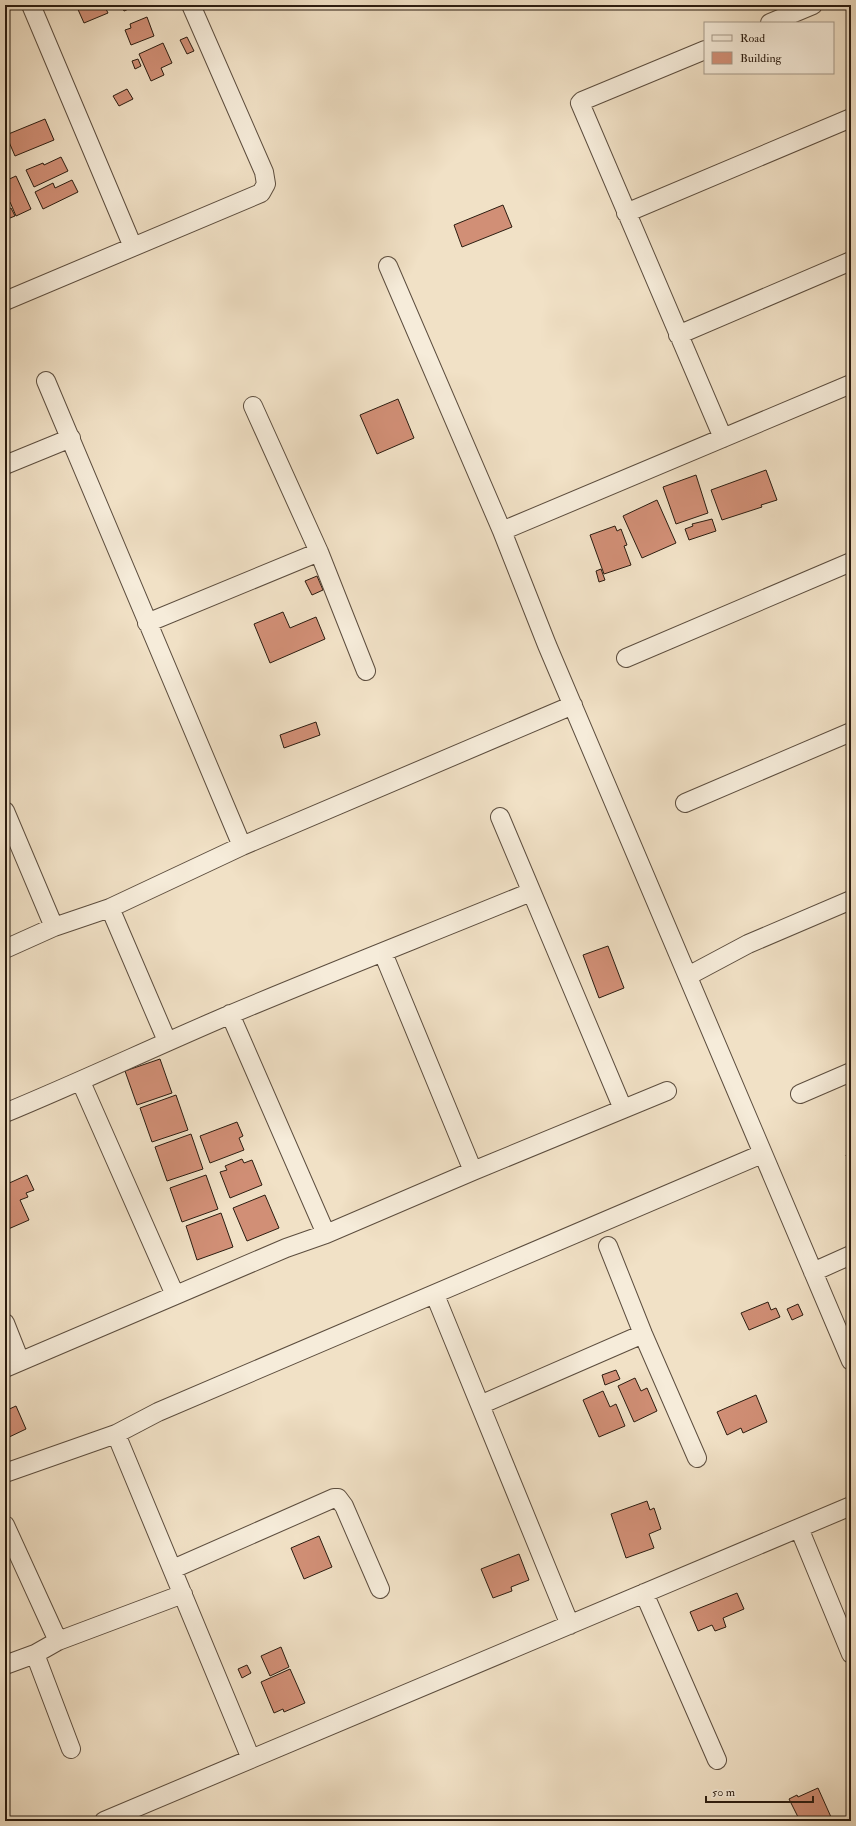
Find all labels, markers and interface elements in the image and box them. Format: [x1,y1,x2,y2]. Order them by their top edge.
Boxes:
legend [704,22,834,74]
text: Road [740,31,765,46]
text: Building [740,51,783,66]
scale bar [706,1778,813,1804]
text: 50 m [712,1785,736,1800]

